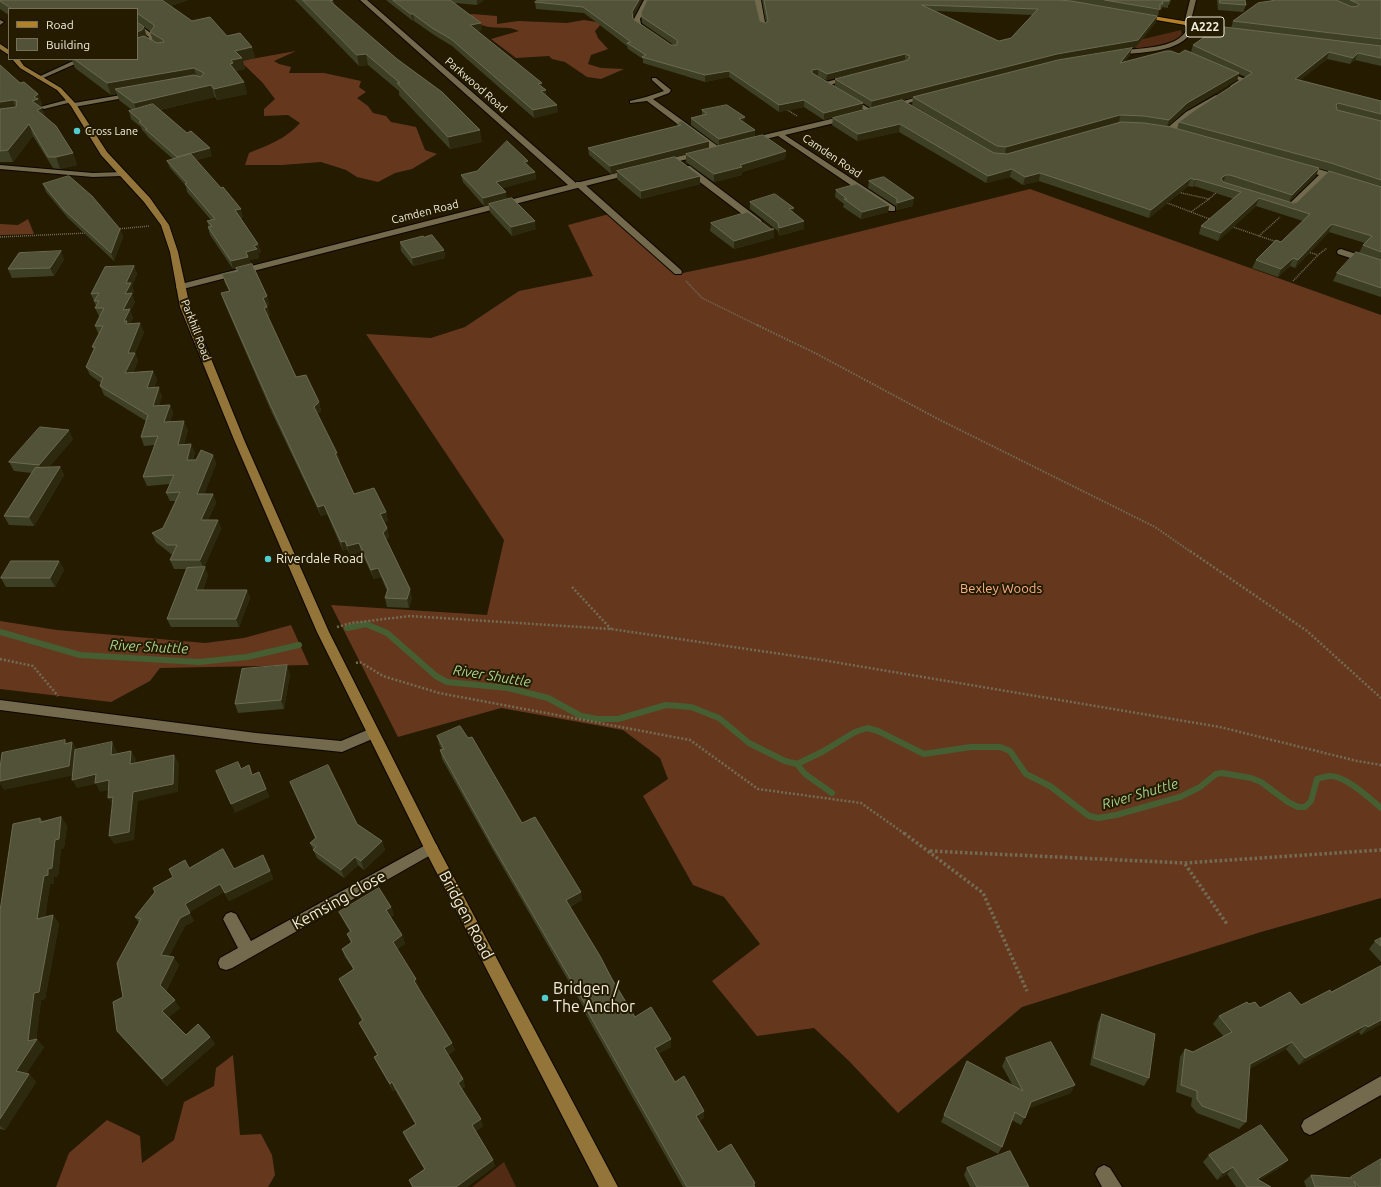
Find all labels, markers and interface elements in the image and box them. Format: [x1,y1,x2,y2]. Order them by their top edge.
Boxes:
legend [8,8,138,60]
road number: A222 [1186,17,1224,37]
text: Road [46,18,74,31]
text: Building [46,38,90,51]
street label: Parkwood Road [442,55,510,115]
place label: Cross Lane [85,124,138,138]
marker: Cross Lane [72,126,82,136]
street label: Camden Road [800,131,864,181]
street label: Camden Road [390,197,460,227]
street label: Parkhill Road [178,298,214,362]
place label: Riverdale Road [276,551,363,567]
marker: Riverdale Road [263,554,273,564]
park label: Bexley Woods [960,581,1042,597]
water label: River Shuttle [109,637,189,657]
water label: River Shuttle [452,662,532,690]
water label: River Shuttle [1100,775,1180,813]
street label: Kemsing Close [289,866,389,934]
street label: Bridgen Road [435,868,497,962]
place label: Bridgen / The Anchor [553,979,635,1017]
marker: Bridgen / The Anchor [540,993,550,1003]

